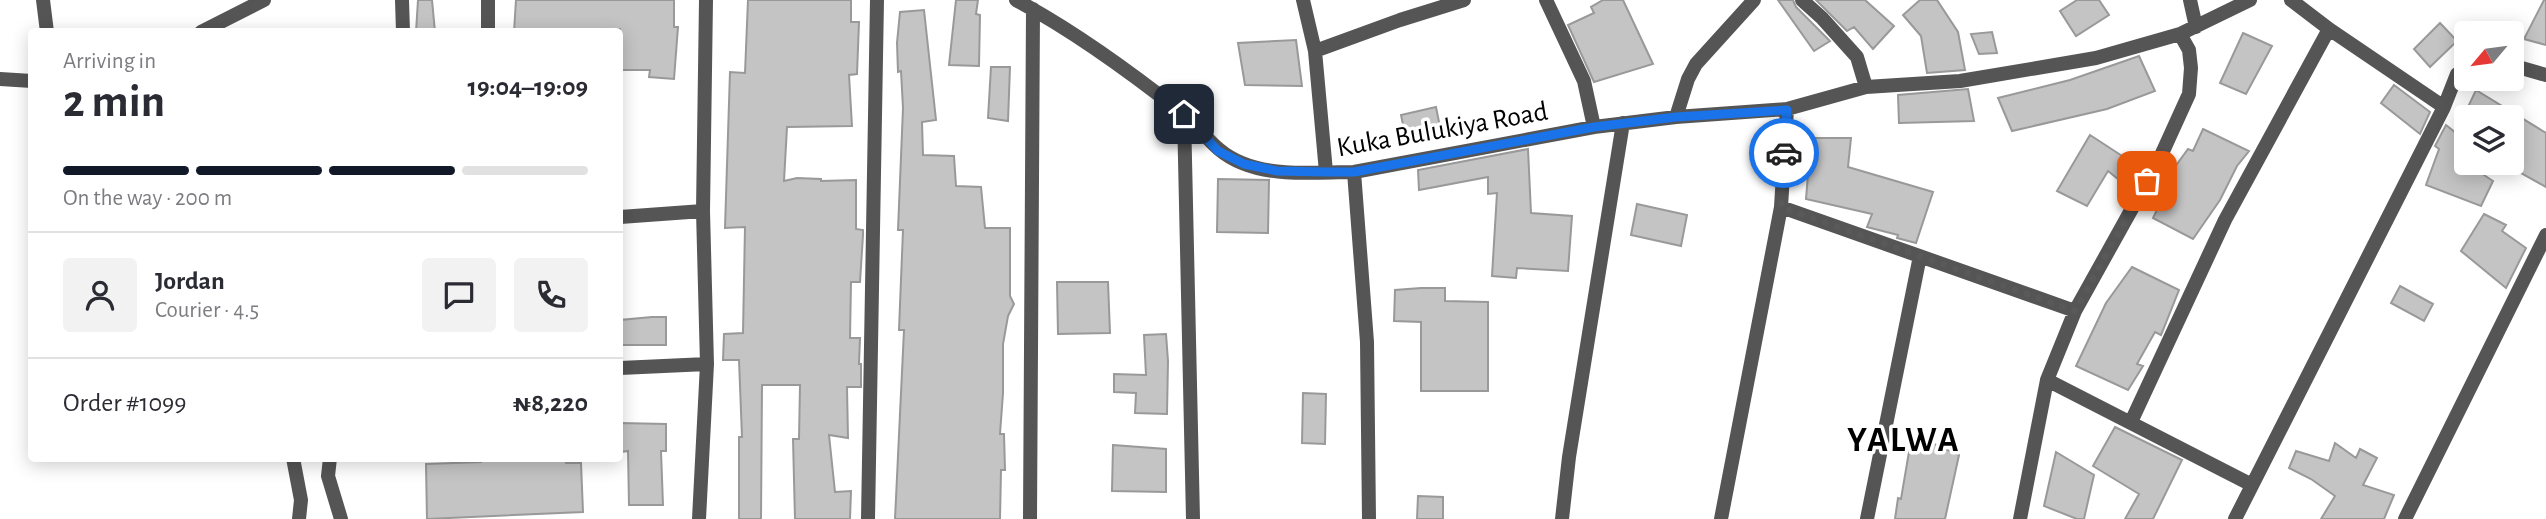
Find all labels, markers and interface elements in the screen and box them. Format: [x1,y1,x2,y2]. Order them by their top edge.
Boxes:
north arrow [2454,21,2524,91]
map controls [2454,21,2524,175]
text: Arriving in [63,50,156,73]
text: 19:04–19:09 [468,74,588,100]
text: 2 min [63,79,165,125]
pin [1154,84,1214,144]
icon: home [1165,95,1203,133]
street label: Kuka Bulukiya Road [1335,98,1550,162]
button: layers [2454,105,2524,175]
courier [1749,118,1819,188]
icon: car [1765,134,1803,172]
pin [2117,151,2177,211]
icon: bag [2128,162,2166,200]
text: On the way · 200 m [63,187,232,210]
button: person [63,258,137,332]
button: chat [422,258,496,332]
button: phone [514,258,588,332]
text: Jordan [155,268,225,294]
text: Courier · 4.5 [155,299,259,322]
text: Order #1099 [63,390,187,416]
text: ₦8,220 [513,390,588,416]
district label: YALWA [1847,423,1961,458]

